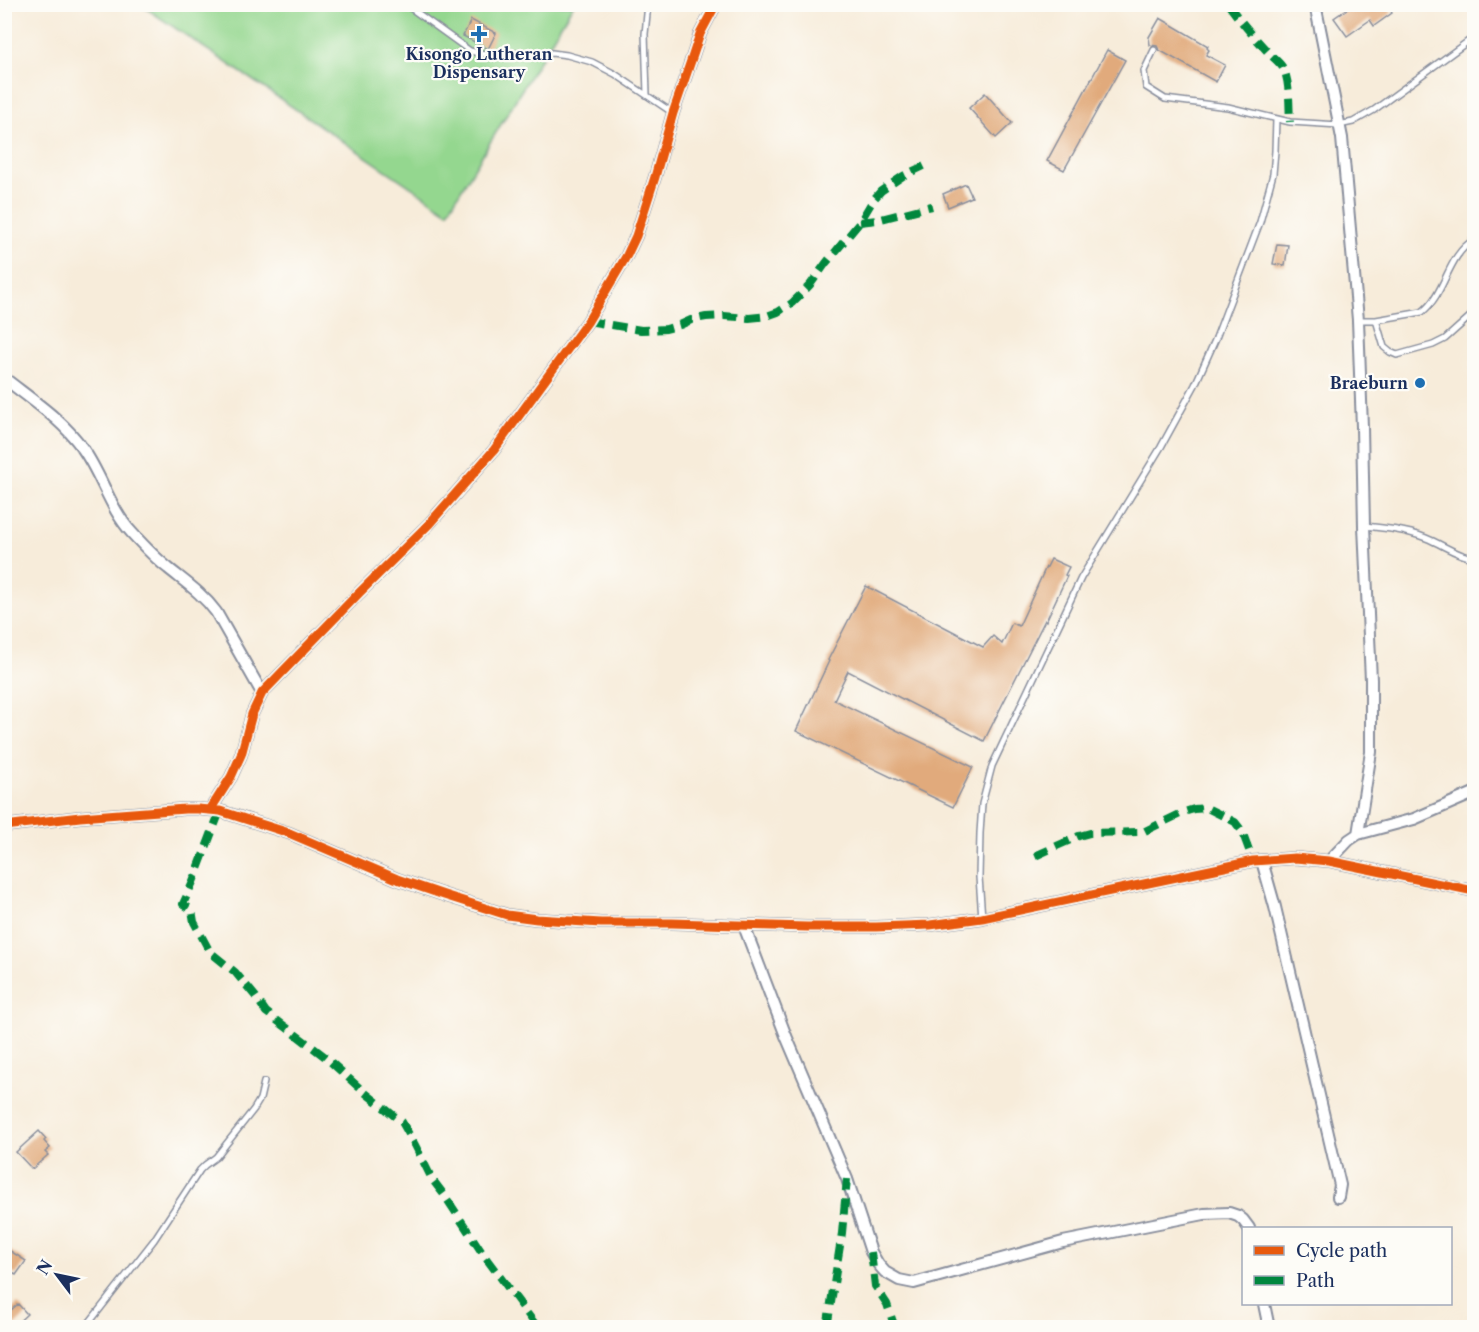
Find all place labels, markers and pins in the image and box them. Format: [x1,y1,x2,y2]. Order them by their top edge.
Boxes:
marker: Kisongo Lutheran Dispensary [470,25,488,43]
place label: Kisongo Lutheran Dispensary [406,44,552,82]
place label: Braeburn [1330,373,1408,393]
marker: Braeburn [1413,376,1427,390]

